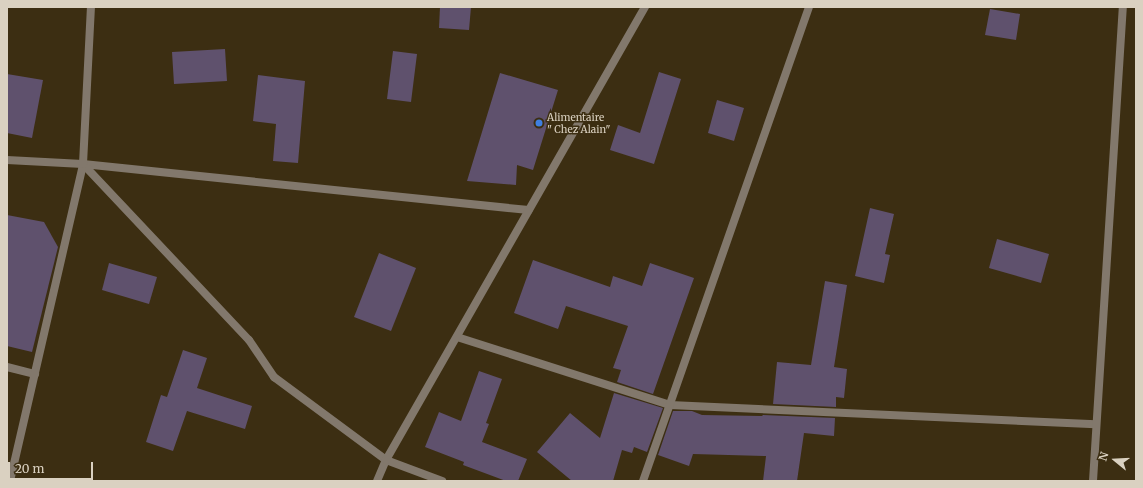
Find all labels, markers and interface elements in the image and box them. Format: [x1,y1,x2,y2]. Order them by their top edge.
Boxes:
place label: Alimentaire " Chez Alain" [547,111,610,134]
marker: Alimentaire " Chez Alain" [534,118,544,128]
north arrow [1095,440,1135,480]
text: N [1096,450,1112,463]
scale bar [10,454,95,480]
text: 20 m [15,461,44,476]

